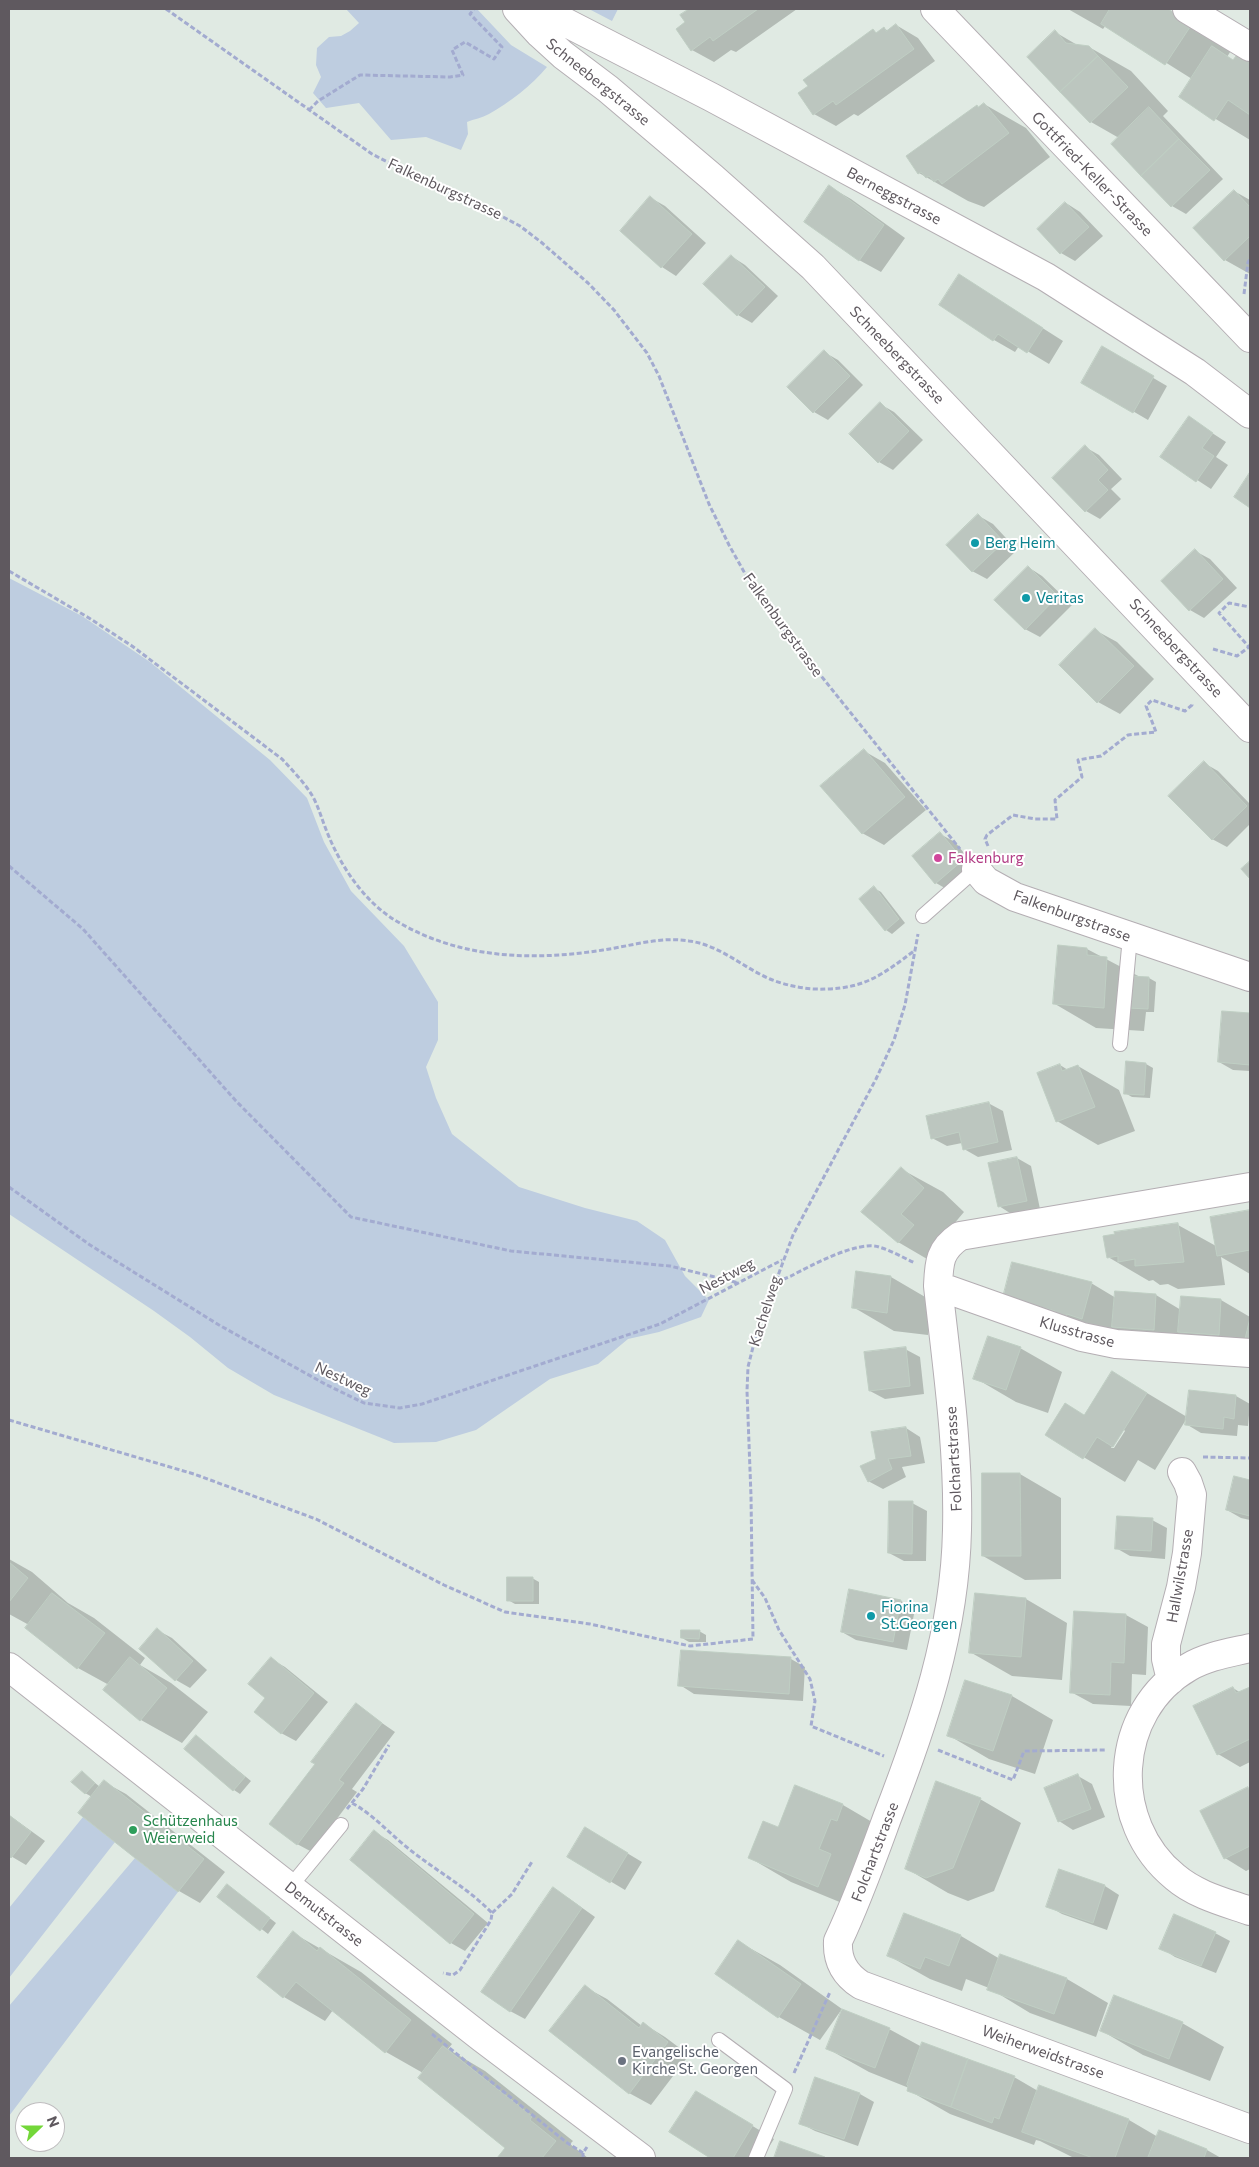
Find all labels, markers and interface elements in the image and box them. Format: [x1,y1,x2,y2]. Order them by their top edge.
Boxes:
street label: Schneebergstrasse [542,35,654,129]
street label: Gottfried-Keller-Strasse [1028,108,1156,240]
street label: Falkenburgstrasse [385,155,505,223]
street label: Berneggstrasse [844,164,944,228]
street label: Schneebergstrasse [846,303,948,407]
place label: Berg Heim [985,534,1056,552]
marker: Berg Heim [969,537,981,549]
street label: Falkenburgstrasse [739,570,827,680]
place label: Veritas [1036,589,1084,607]
marker: Veritas [1020,592,1032,604]
street label: Schneebergstrasse [1126,595,1226,701]
place label: Falkenburg [948,849,1024,867]
marker: Falkenburg [932,852,944,864]
street label: Falkenburgstrasse [1011,886,1133,946]
street label: Nestweg [696,1254,758,1298]
street label: Kachelweg [745,1273,785,1349]
street label: Klusstrasse [1037,1313,1117,1351]
street label: Nestweg [312,1358,374,1400]
street label: Folchartstrasse [942,1406,966,1512]
street label: Hallwilstrasse [1163,1528,1197,1624]
place label: Fiorina St.Georgen [881,1598,957,1633]
marker: Fiorina St.Georgen [865,1610,877,1622]
street label: Folchartstrasse [848,1800,902,1904]
place label: Schützenhaus Weierweid [143,1812,238,1847]
marker: Schützenhaus Weierweid [127,1824,139,1836]
street label: Demutstrasse [281,1878,367,1950]
street label: Weiherweidstrasse [979,2022,1107,2082]
place label: Evangelische Kirche St. Georgen [632,2043,758,2078]
marker: Evangelische Kirche St. Georgen [616,2055,628,2067]
north arrow [15,2102,65,2152]
text: N [44,2114,63,2130]

